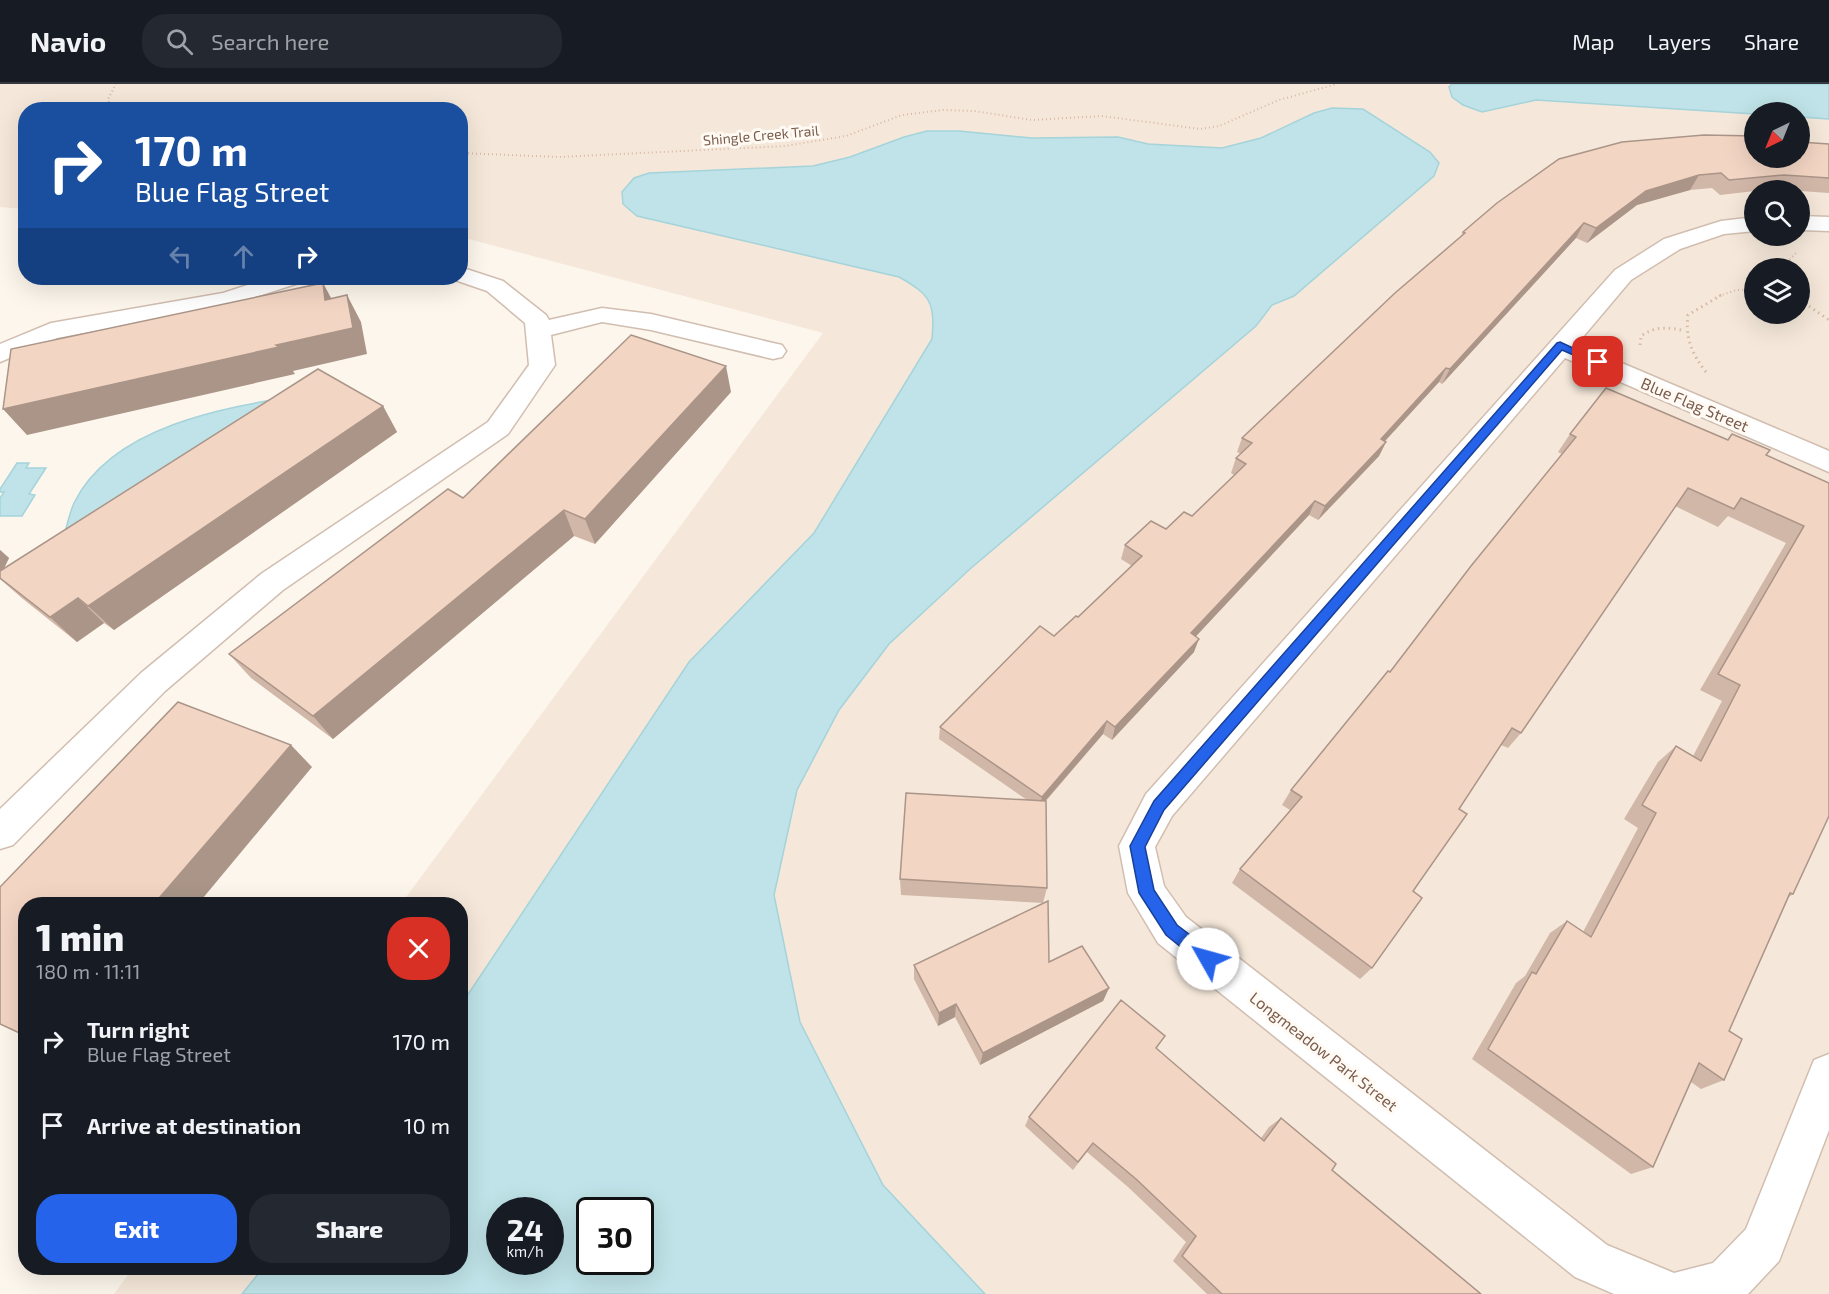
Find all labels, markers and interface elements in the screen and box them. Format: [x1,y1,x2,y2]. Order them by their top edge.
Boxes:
search box [142,14,562,68]
text: Navio [30,24,106,58]
icon: search [163,25,196,58]
text: Search here [211,28,329,54]
text: Map [1572,29,1614,54]
text: Layers [1647,29,1711,54]
text: Share [1744,29,1799,54]
north arrow [1744,102,1810,168]
map controls [1744,102,1810,324]
street label: Shingle Creek Trail [702,121,820,149]
text: 170 m [135,124,248,174]
icon: right [36,126,114,204]
text: Blue Flag Street [135,175,329,207]
button: search [1744,180,1810,246]
icon: left [164,240,197,273]
icon: ahead [227,240,260,273]
icon: right [290,240,323,273]
button: layers [1744,258,1810,324]
pin [1572,336,1623,387]
icon: arrive [1581,345,1614,378]
street label: Blue Flag Street [1638,373,1752,435]
text: 1 min [36,915,124,958]
button: close [387,917,450,980]
position arrow [1176,927,1240,991]
text: 180 m · 11:11 [36,959,140,983]
street label: Longmeadow Park Street [1246,987,1402,1115]
text: Turn right [87,1016,189,1042]
icon: right [36,1025,69,1058]
text: 170 m [393,1028,450,1054]
text: Blue Flag Street [87,1042,231,1066]
icon: arrive [36,1109,69,1142]
text: Arrive at destination [87,1112,301,1138]
text: 10 m [404,1112,450,1138]
button: Exit [36,1194,237,1263]
button: Share [249,1194,450,1263]
speed limit sign: 30 [576,1197,654,1275]
text: 24 [507,1211,543,1247]
text: km/h [506,1242,544,1260]

